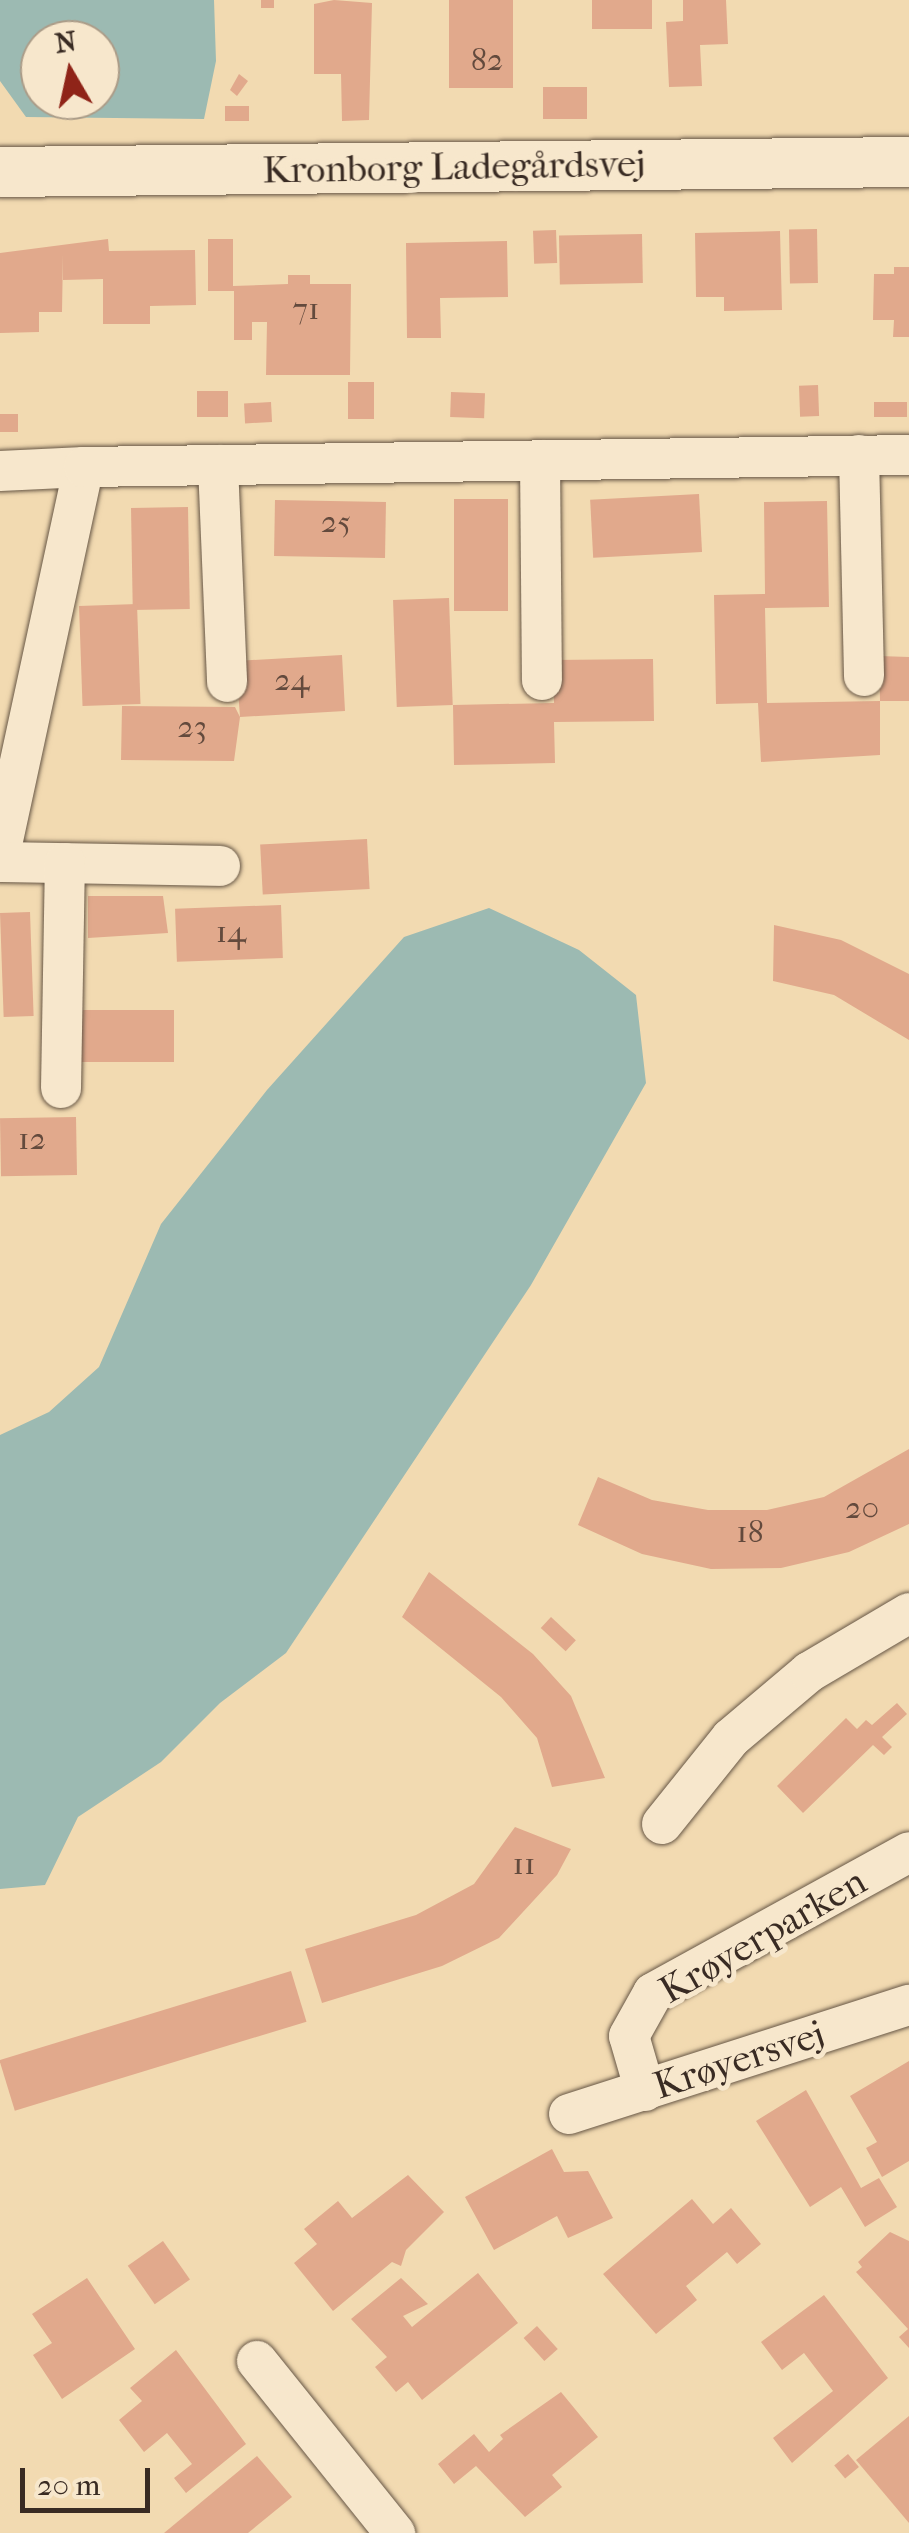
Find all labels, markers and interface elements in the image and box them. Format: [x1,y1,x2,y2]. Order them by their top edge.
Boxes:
north arrow [20,20,120,120]
text: N [52,24,79,60]
house number: 82 [471,41,503,79]
street label: Kronborg Ladegårdsvej [262,141,646,193]
house number: 71 [293,290,319,328]
house number: 25 [321,503,351,541]
house number: 24 [274,661,310,699]
house number: 23 [177,708,207,746]
house number: 14 [216,913,246,951]
house number: 12 [18,1120,46,1158]
house number: 20 [845,1489,879,1527]
house number: 18 [736,1513,764,1551]
house number: 11 [513,1845,535,1883]
street label: Krøyerparken [652,1859,874,2013]
street label: Krøyersvej [648,2011,830,2109]
scale bar [25,2448,155,2510]
text: 20 m [37,2468,100,2503]

